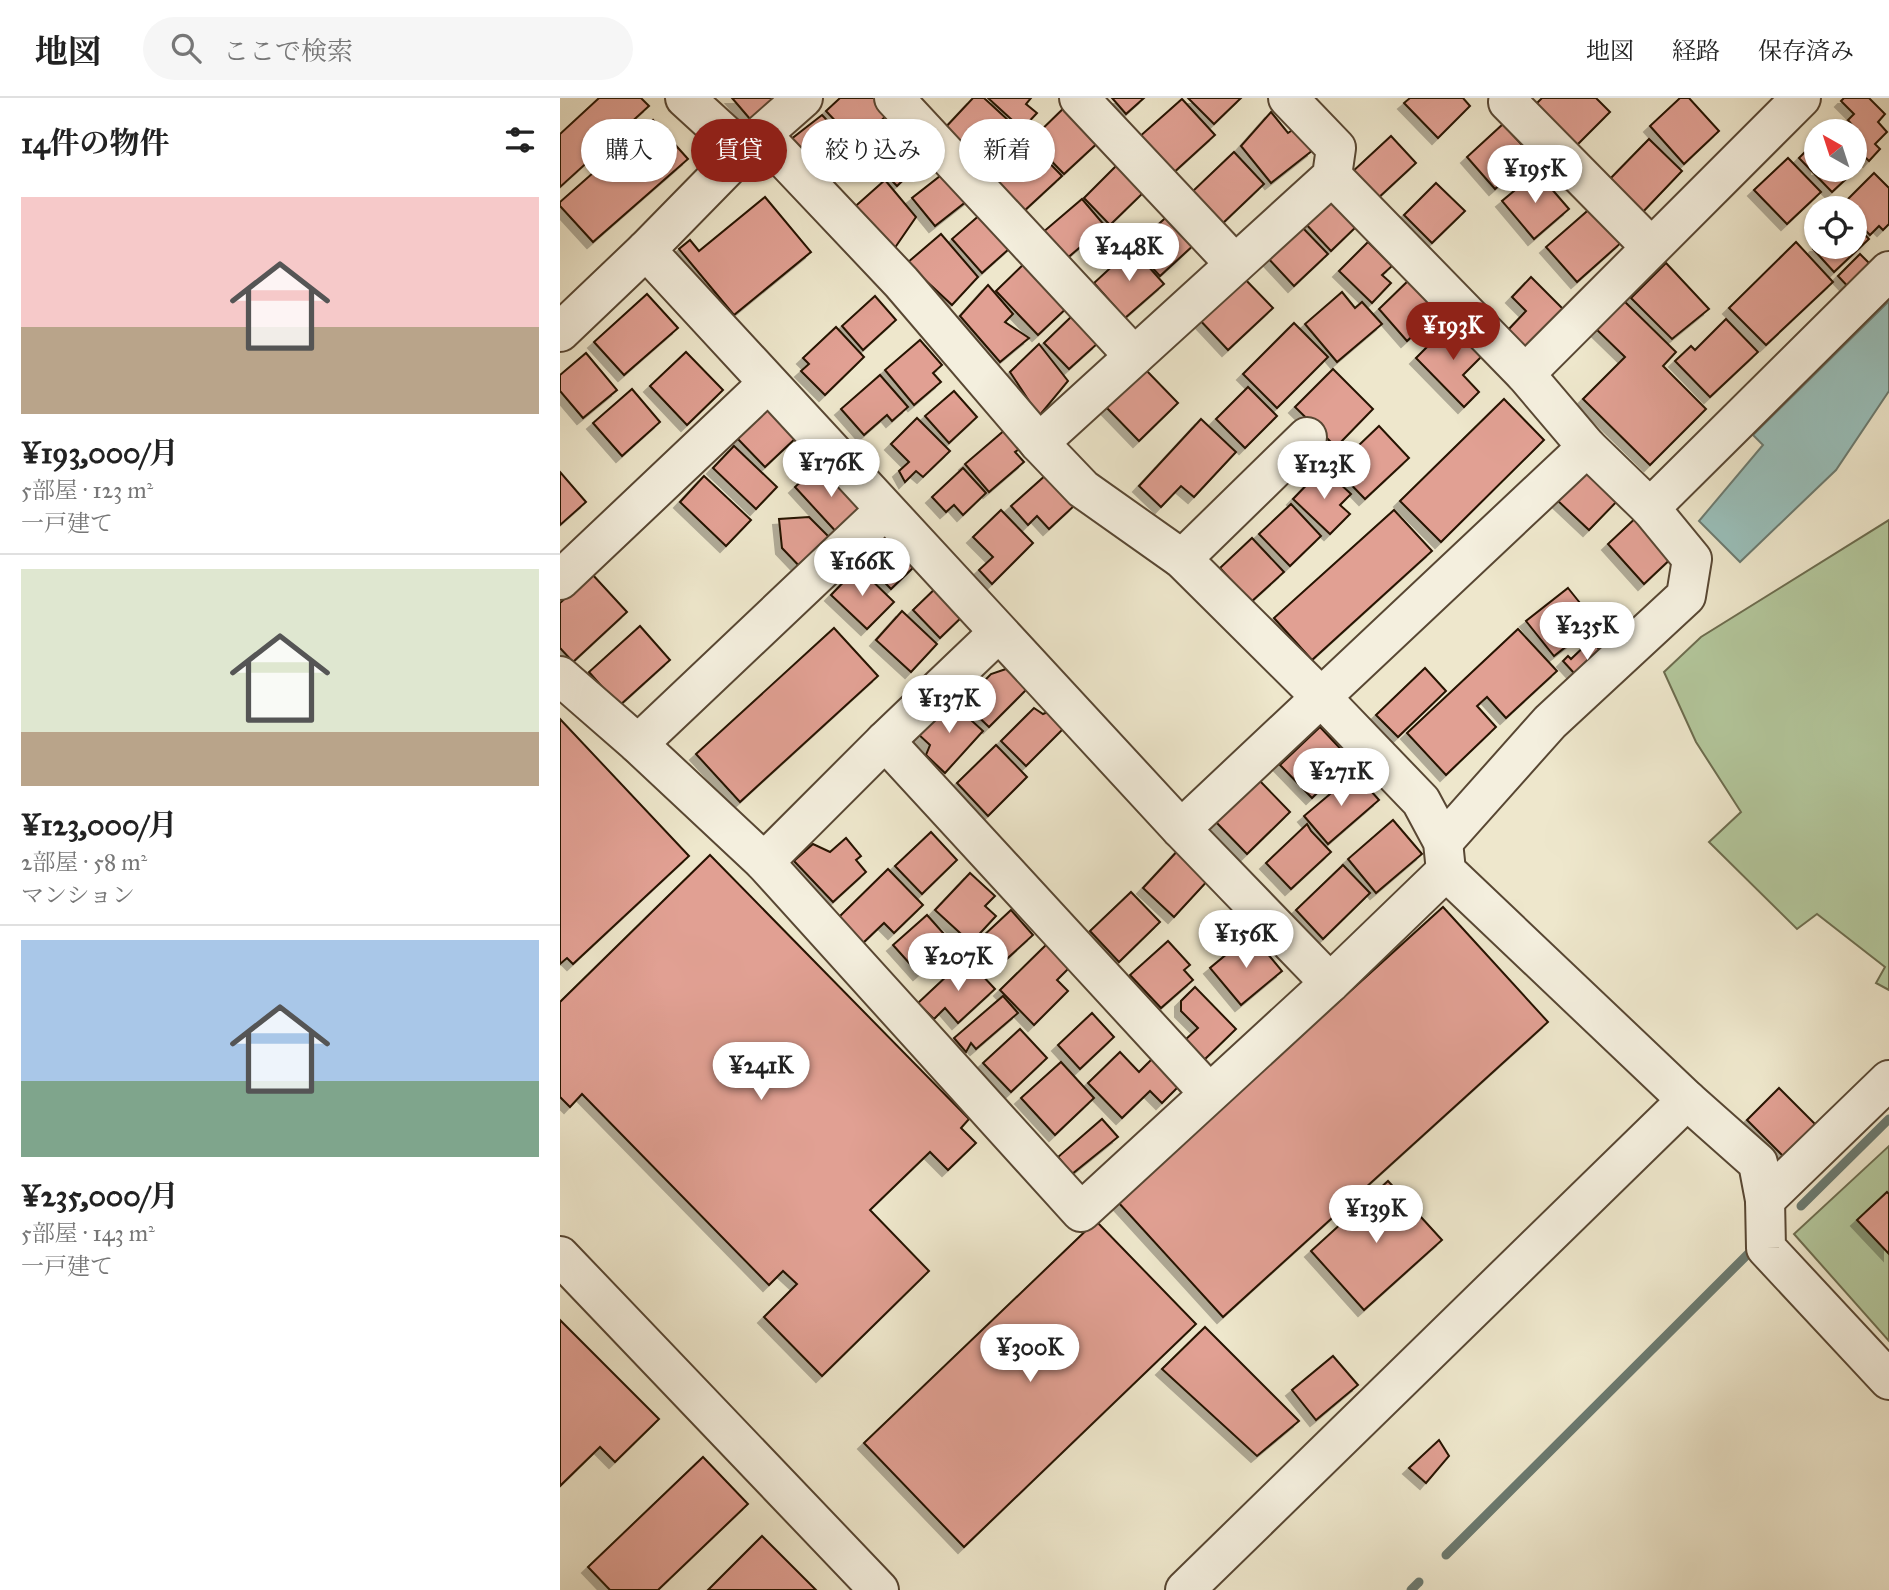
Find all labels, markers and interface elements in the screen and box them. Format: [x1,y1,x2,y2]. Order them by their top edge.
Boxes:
search box [143,17,633,80]
icon: search [167,29,205,67]
text: 地図 [35,32,101,72]
text: ここで検索 [223,35,353,67]
text: 地図 [1586,36,1634,66]
text: 経路 [1672,36,1720,66]
text: 保存済み [1758,36,1854,66]
chip: 購入 [581,119,677,182]
chip: 賃貸 [691,119,787,182]
chip: 絞り込み [801,119,945,182]
chip: 新着 [959,119,1055,182]
north arrow [1804,119,1867,182]
map controls [1804,119,1867,259]
icon: filters [501,121,539,159]
text: 14件の物件 [21,125,170,161]
pin: ¥195K [1486,146,1584,205]
text: ¥195K [1503,154,1567,182]
button: locate [1804,196,1867,259]
pin: ¥248K [1080,223,1178,283]
text: ¥248K [1095,232,1163,260]
icon: home [217,243,343,369]
pin: ¥193K [1404,302,1502,362]
text: ¥193K [1422,311,1484,339]
text: ¥193,000/月 [21,435,179,471]
pin: ¥176K [782,440,880,499]
pin: ¥123K [1275,442,1373,501]
text: ¥176K [799,448,863,476]
text: ¥123K [1293,450,1355,478]
text: 5部屋 · 123 m² [21,476,153,504]
text: 一戸建て [21,509,113,537]
pin: ¥166K [813,538,911,598]
text: ¥166K [830,547,894,575]
pin: ¥235K [1538,602,1636,662]
text: ¥235K [1556,611,1618,639]
icon: home [217,615,343,741]
pin: ¥137K [900,676,998,735]
text: ¥137K [918,684,980,712]
pin: ¥271K [1292,748,1390,808]
text: ¥271K [1309,757,1373,785]
text: ¥123,000/月 [21,807,178,843]
text: 2部屋 · 58 m² [21,848,147,876]
text: マンション [21,881,135,909]
pin: ¥156K [1197,910,1295,970]
text: ¥156K [1215,919,1277,947]
pin: ¥207K [909,934,1007,993]
text: ¥207K [924,942,992,970]
icon: home [217,986,343,1112]
pin: ¥241K [712,1042,810,1102]
text: ¥241K [729,1051,793,1079]
text: ¥235,000/月 [21,1178,179,1214]
pin: ¥139K [1327,1186,1425,1245]
text: ¥139K [1345,1194,1407,1222]
text: 5部屋 · 143 m² [21,1219,155,1247]
text: 一戸建て [21,1252,113,1280]
pin: ¥300K [981,1324,1079,1384]
text: ¥300K [996,1333,1064,1361]

